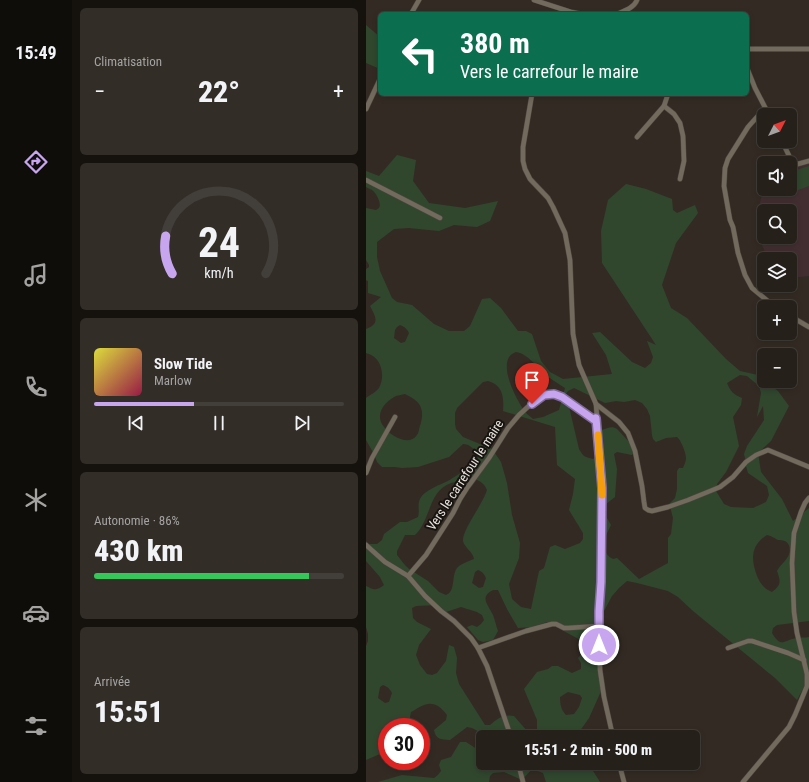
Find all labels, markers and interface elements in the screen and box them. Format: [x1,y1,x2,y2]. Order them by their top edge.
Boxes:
text: 380 m [460,27,530,60]
icon: left [394,28,446,80]
text: 15:49 [15,42,57,63]
text: Climatisation [94,54,162,69]
text: Vers le carrefour le maire [460,61,639,82]
text: 22° [198,74,240,109]
text: − [94,79,105,104]
text: + [333,79,344,104]
north arrow [757,108,797,148]
map controls [757,108,797,388]
icon: directions [22,148,50,176]
button: sound [757,156,797,196]
button: search [757,204,797,244]
text: 24 [198,218,240,267]
button: layers [757,252,797,292]
icon: music [22,261,50,289]
text: km/h [204,265,234,281]
button: + [757,300,797,340]
button: − [757,348,797,388]
text: Slow Tide [154,355,212,373]
pin [515,363,549,404]
icon: arrive [521,369,543,391]
icon: phone [22,373,50,401]
text: Marlow [154,373,192,388]
icon: previous [125,412,147,434]
icon: pause [208,412,230,434]
icon: next [291,412,313,434]
street label: Vers le carrefour le maire [424,417,506,533]
icon: climate [22,486,50,514]
text: Autonomie · 86% [94,513,180,528]
text: 430 km [94,533,183,568]
icon: car [22,599,50,627]
position arrow [578,624,620,666]
text: Arrivée [94,674,130,689]
text: 15:51 [94,694,163,729]
icon: filters [22,712,50,740]
speed limit sign: 30 [378,718,430,770]
text: 15:51 · 2 min · 500 m [524,741,652,759]

